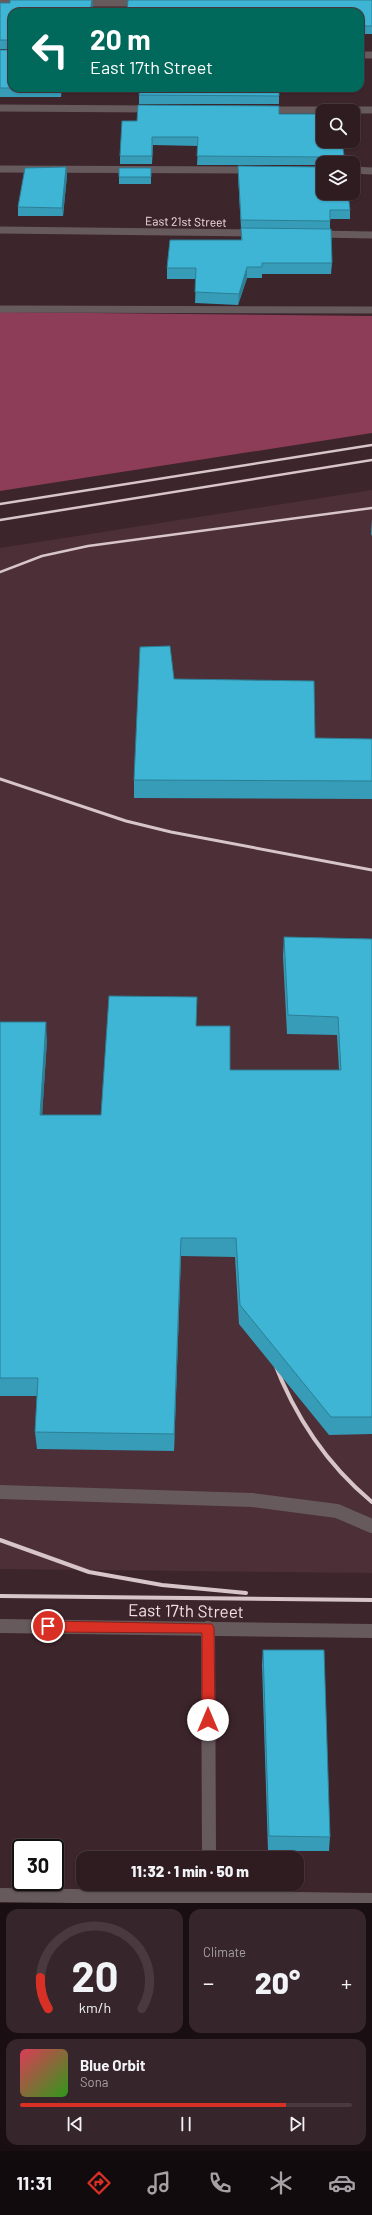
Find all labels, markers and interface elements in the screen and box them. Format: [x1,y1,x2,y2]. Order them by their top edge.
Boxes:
text: 20 m [90,22,151,56]
icon: left [24,24,76,76]
text: East 17th Street [90,56,213,78]
map controls [316,104,360,200]
button: search [316,104,360,148]
button: layers [316,156,360,200]
street label: East 21st Street [145,213,227,229]
street label: East 17th Street [128,1599,244,1621]
pin [31,1609,65,1643]
icon: arrive [37,1615,59,1637]
position arrow [187,1699,229,1741]
speed limit sign: 30 [12,1839,64,1891]
text: 11:32 · 1 min · 50 m [131,1862,249,1880]
text: Climate [203,1944,246,1960]
text: 20 [71,1950,118,2000]
text: 20° [255,1964,300,2000]
text: − [203,1969,214,1995]
text: + [341,1969,352,1995]
text: km/h [78,1999,111,2016]
text: Blue Orbit [80,2056,145,2074]
text: Sona [80,2074,108,2090]
icon: previous [64,2113,86,2135]
icon: pause [175,2113,197,2135]
icon: next [286,2113,308,2135]
icon: directions [85,2169,113,2197]
icon: music [145,2169,173,2197]
icon: phone [206,2169,234,2197]
icon: climate [267,2169,295,2197]
icon: car [328,2169,356,2197]
text: 11:31 [16,2172,52,2194]

